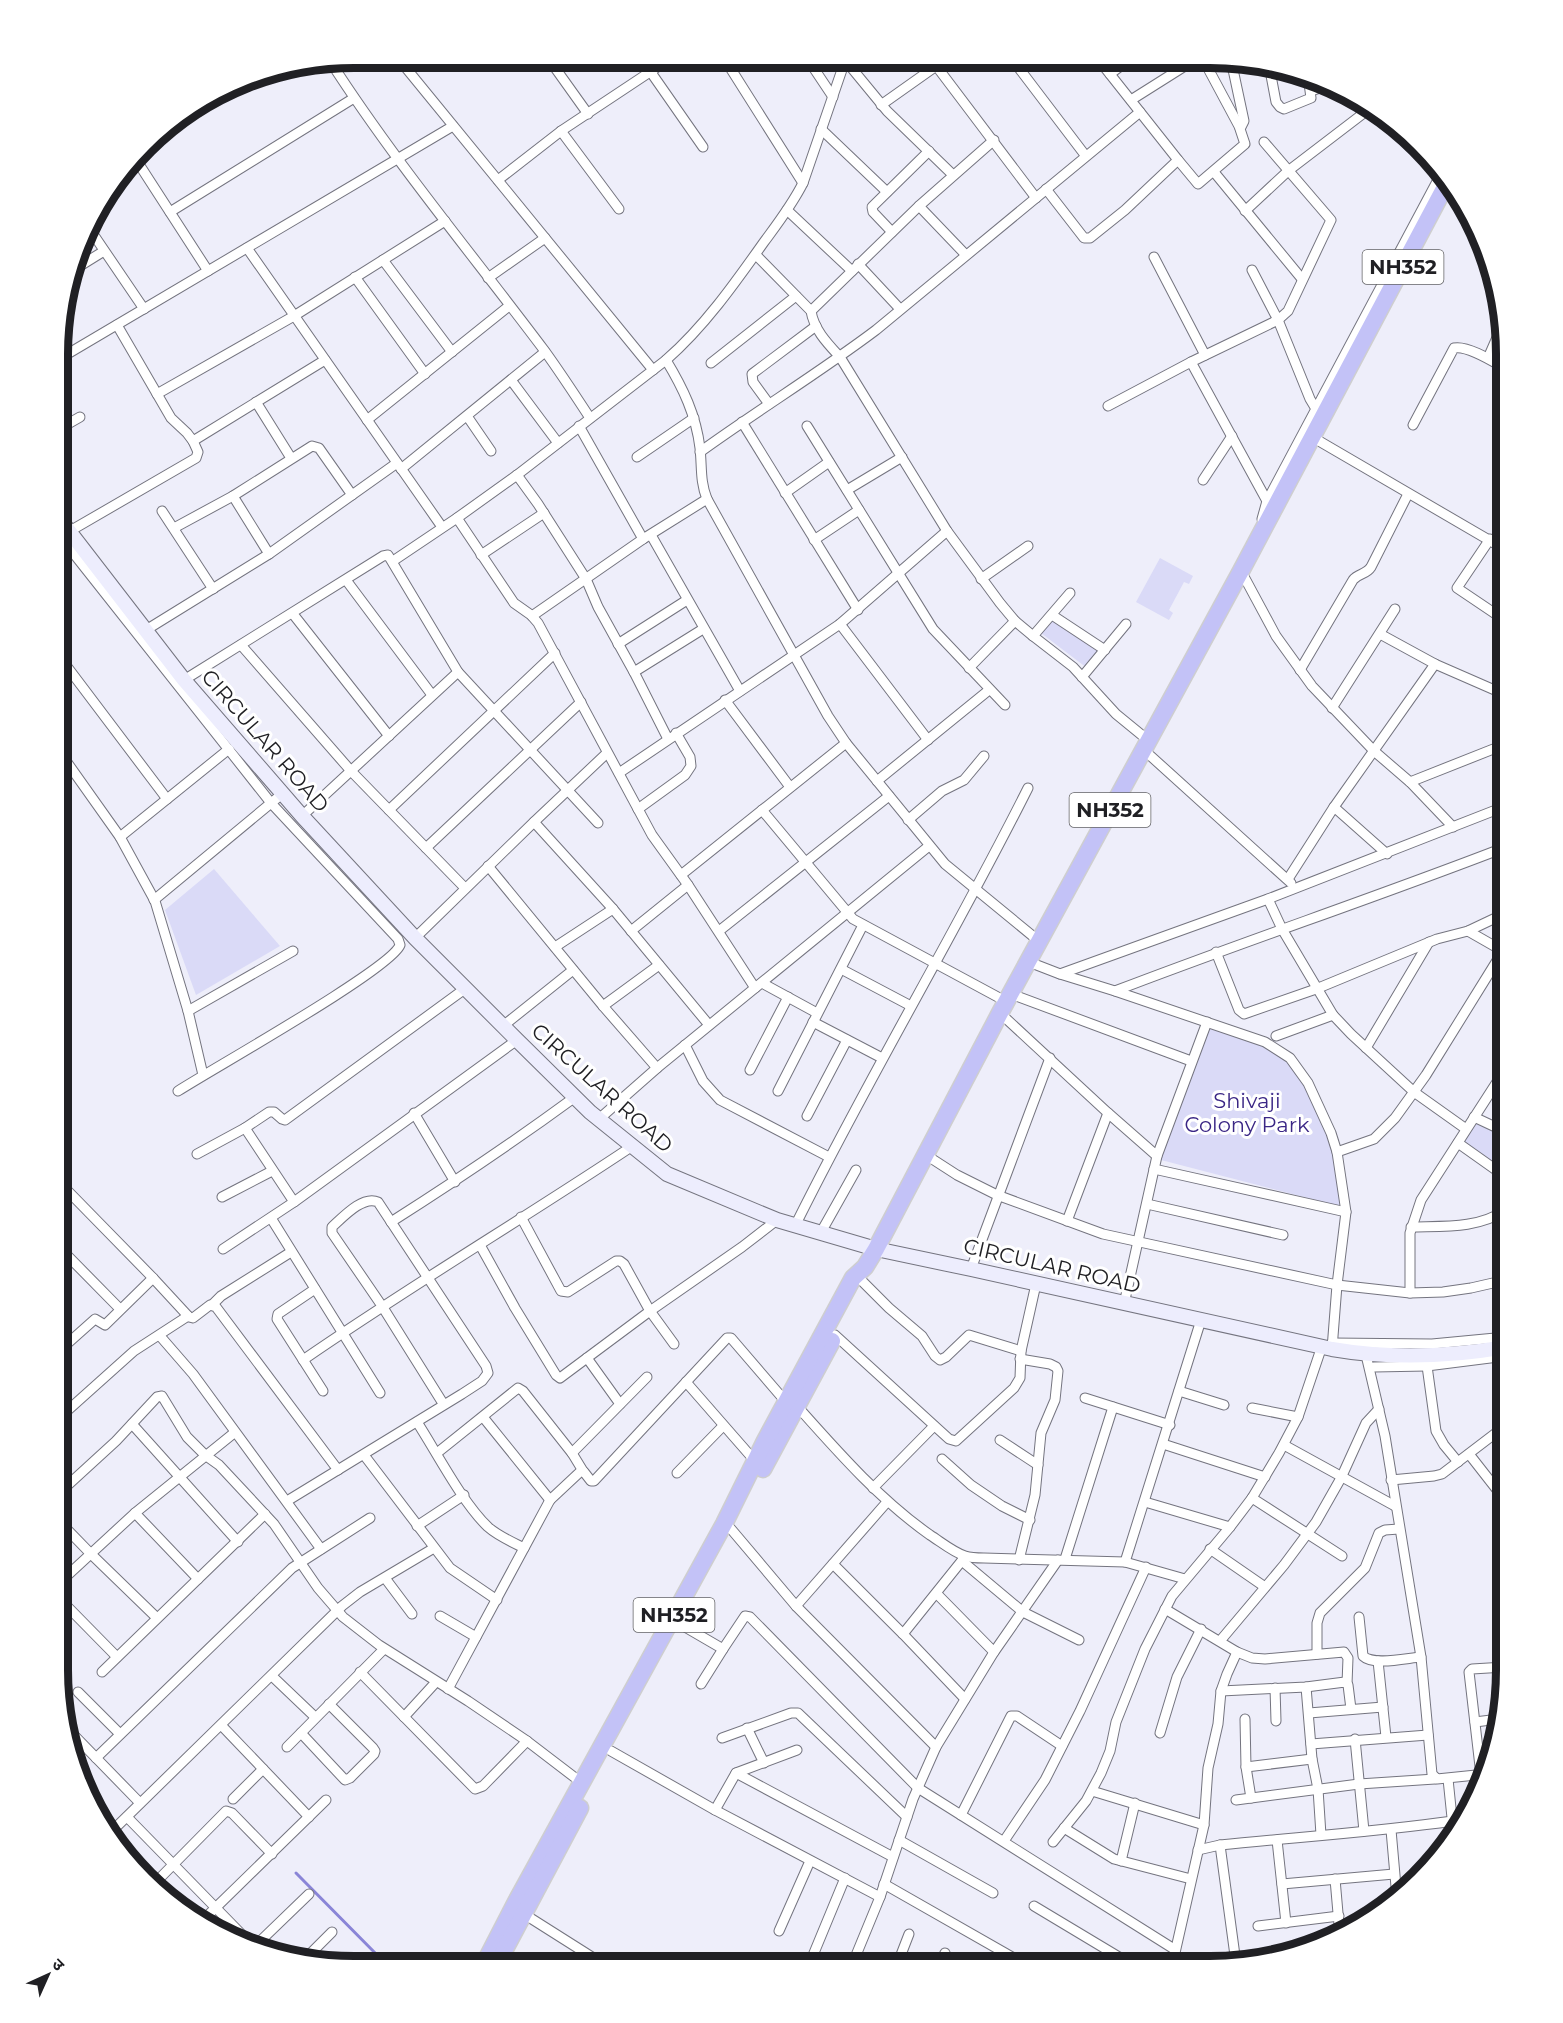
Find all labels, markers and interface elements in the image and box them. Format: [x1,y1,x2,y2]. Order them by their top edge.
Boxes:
road number: NH352 [1362,250,1444,284]
street label: CIRCULAR ROAD [197,664,334,817]
road number: NH352 [1070,793,1150,827]
street label: CIRCULAR ROAD [527,1018,678,1157]
park label: Shivaji Colony Park [1184,1088,1310,1137]
street label: CIRCULAR ROAD [961,1233,1143,1298]
road number: NH352 [634,1598,714,1632]
north arrow [18,1945,78,2005]
text: उ [48,1955,69,1975]

